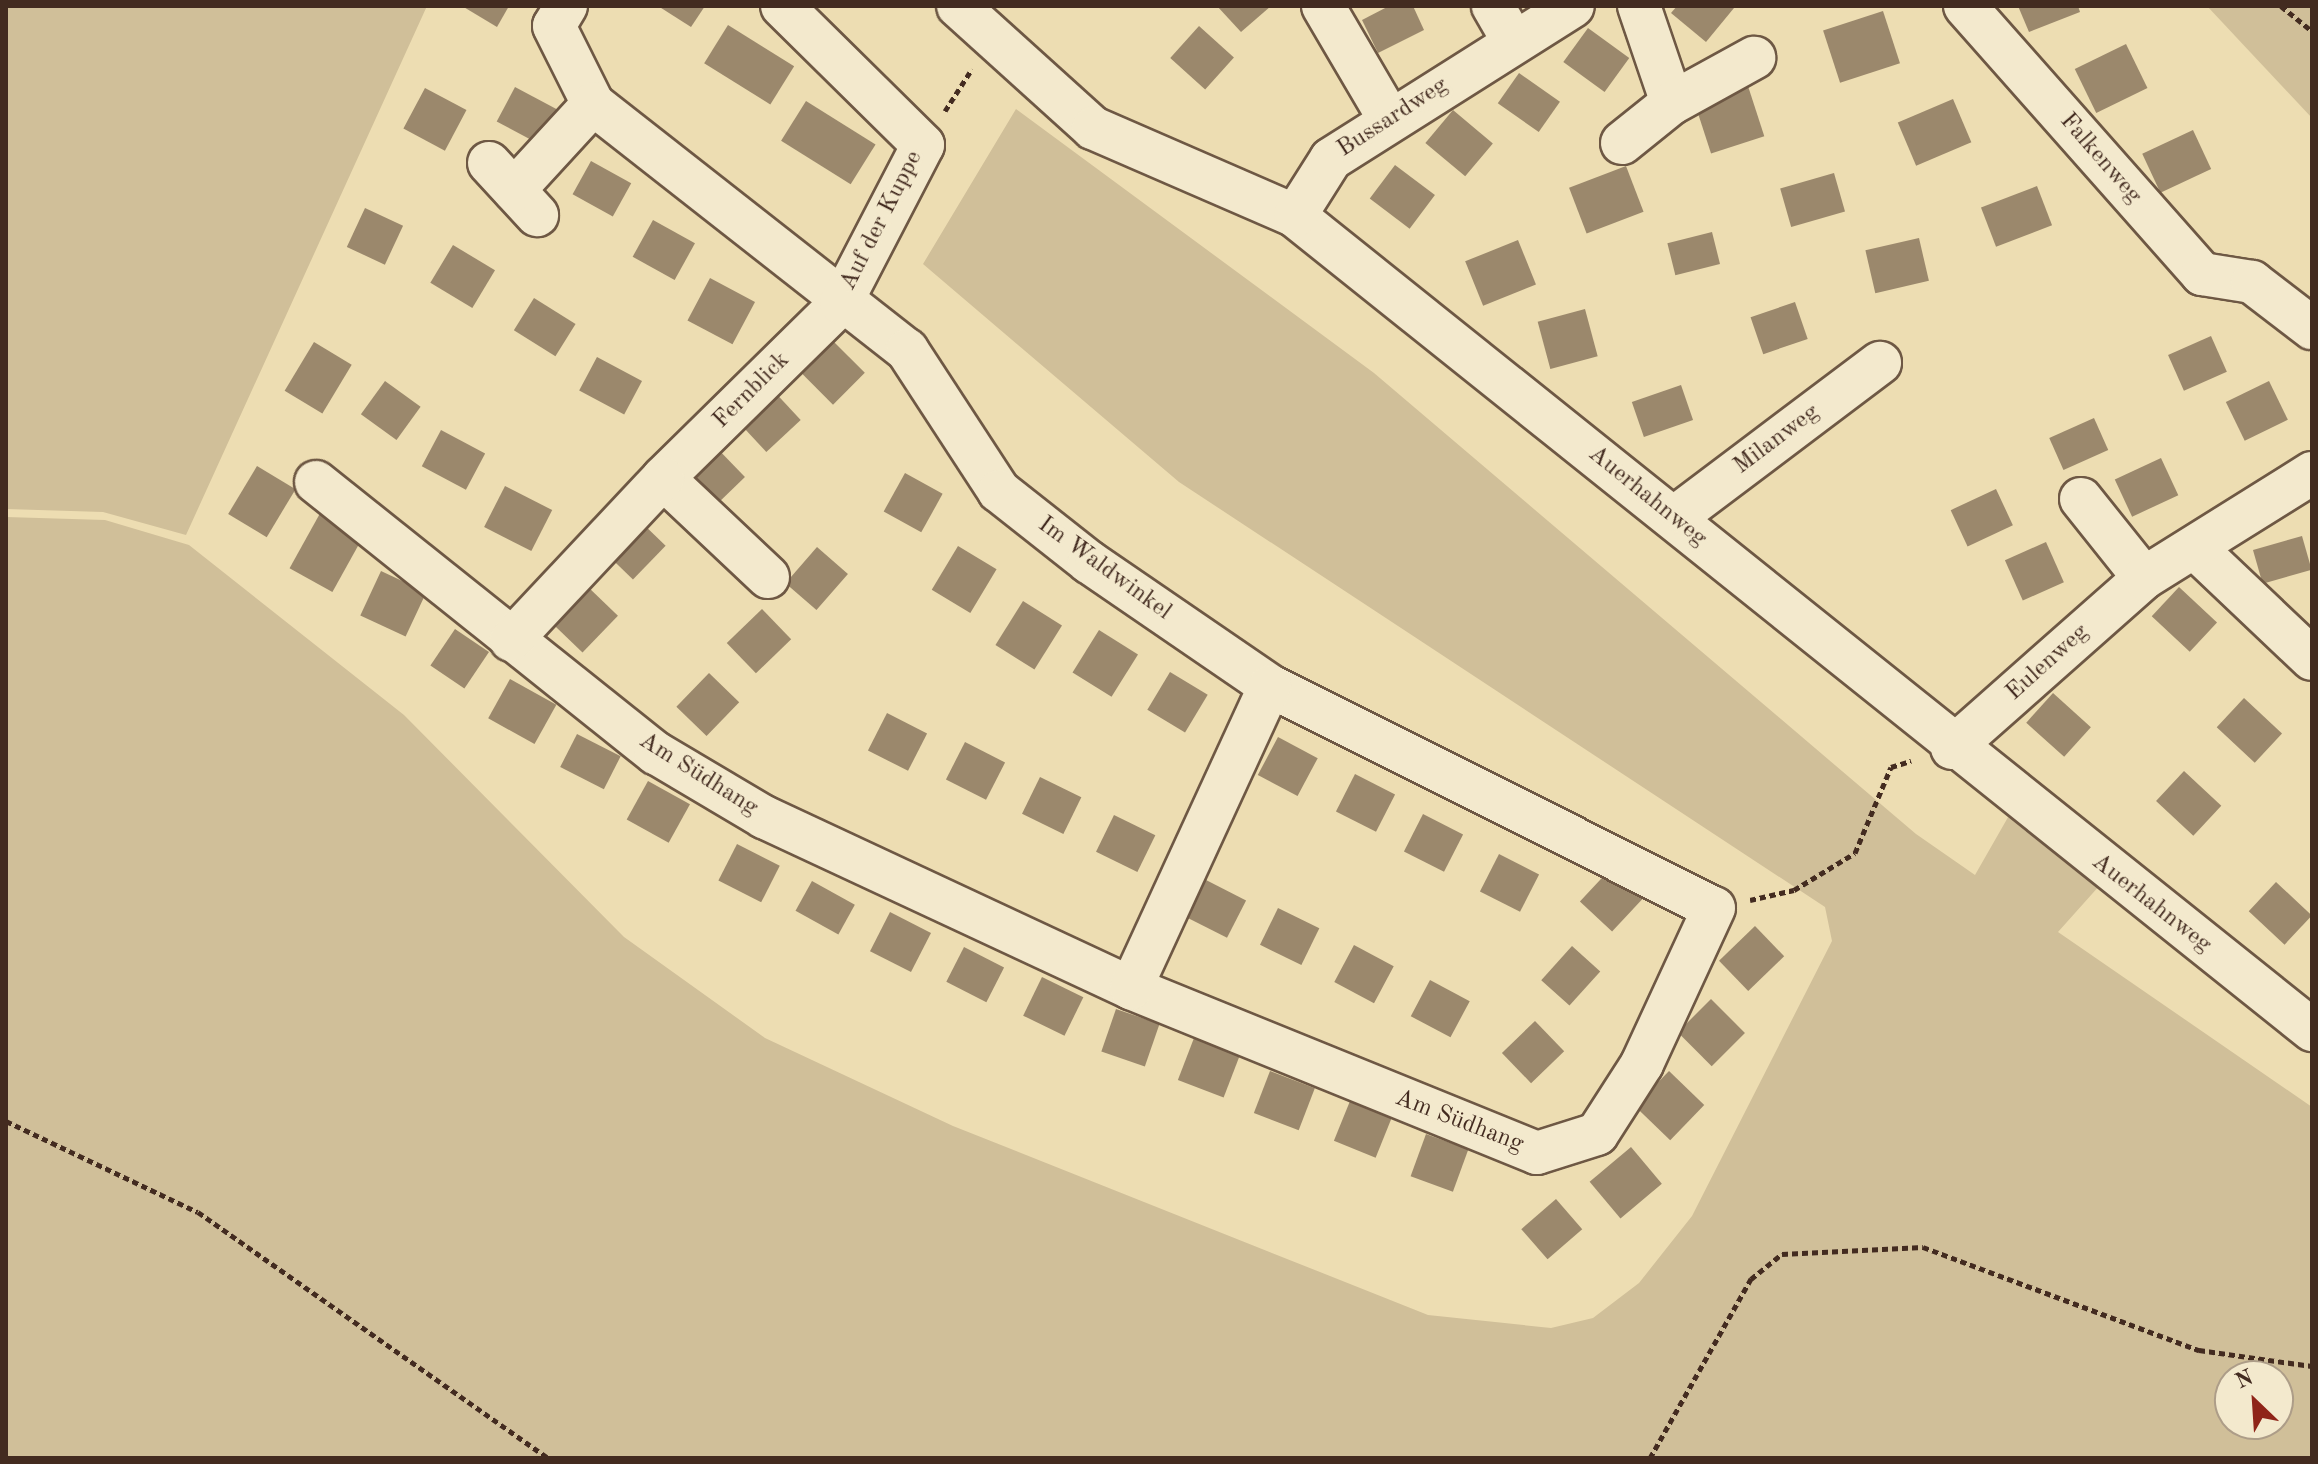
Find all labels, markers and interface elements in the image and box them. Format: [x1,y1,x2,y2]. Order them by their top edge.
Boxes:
street label: Bussardweg [1332,72,1454,164]
street label: Falkenweg [2053,108,2147,210]
street label: Auf der Kuppe [834,146,930,296]
street label: Fernblick [708,347,796,435]
street label: Milanweg [1729,399,1825,481]
street label: Auerhahnweg [1582,440,1712,554]
street label: Im Waldwinkel [1032,511,1176,627]
street label: Eulenweg [2001,618,2095,708]
street label: Am Südhang [633,727,763,823]
street label: Auerhahnweg [2085,848,2217,960]
street label: Am Südhang [1391,1084,1527,1160]
north arrow [2214,1360,2294,1440]
text: N [2232,1367,2257,1394]

